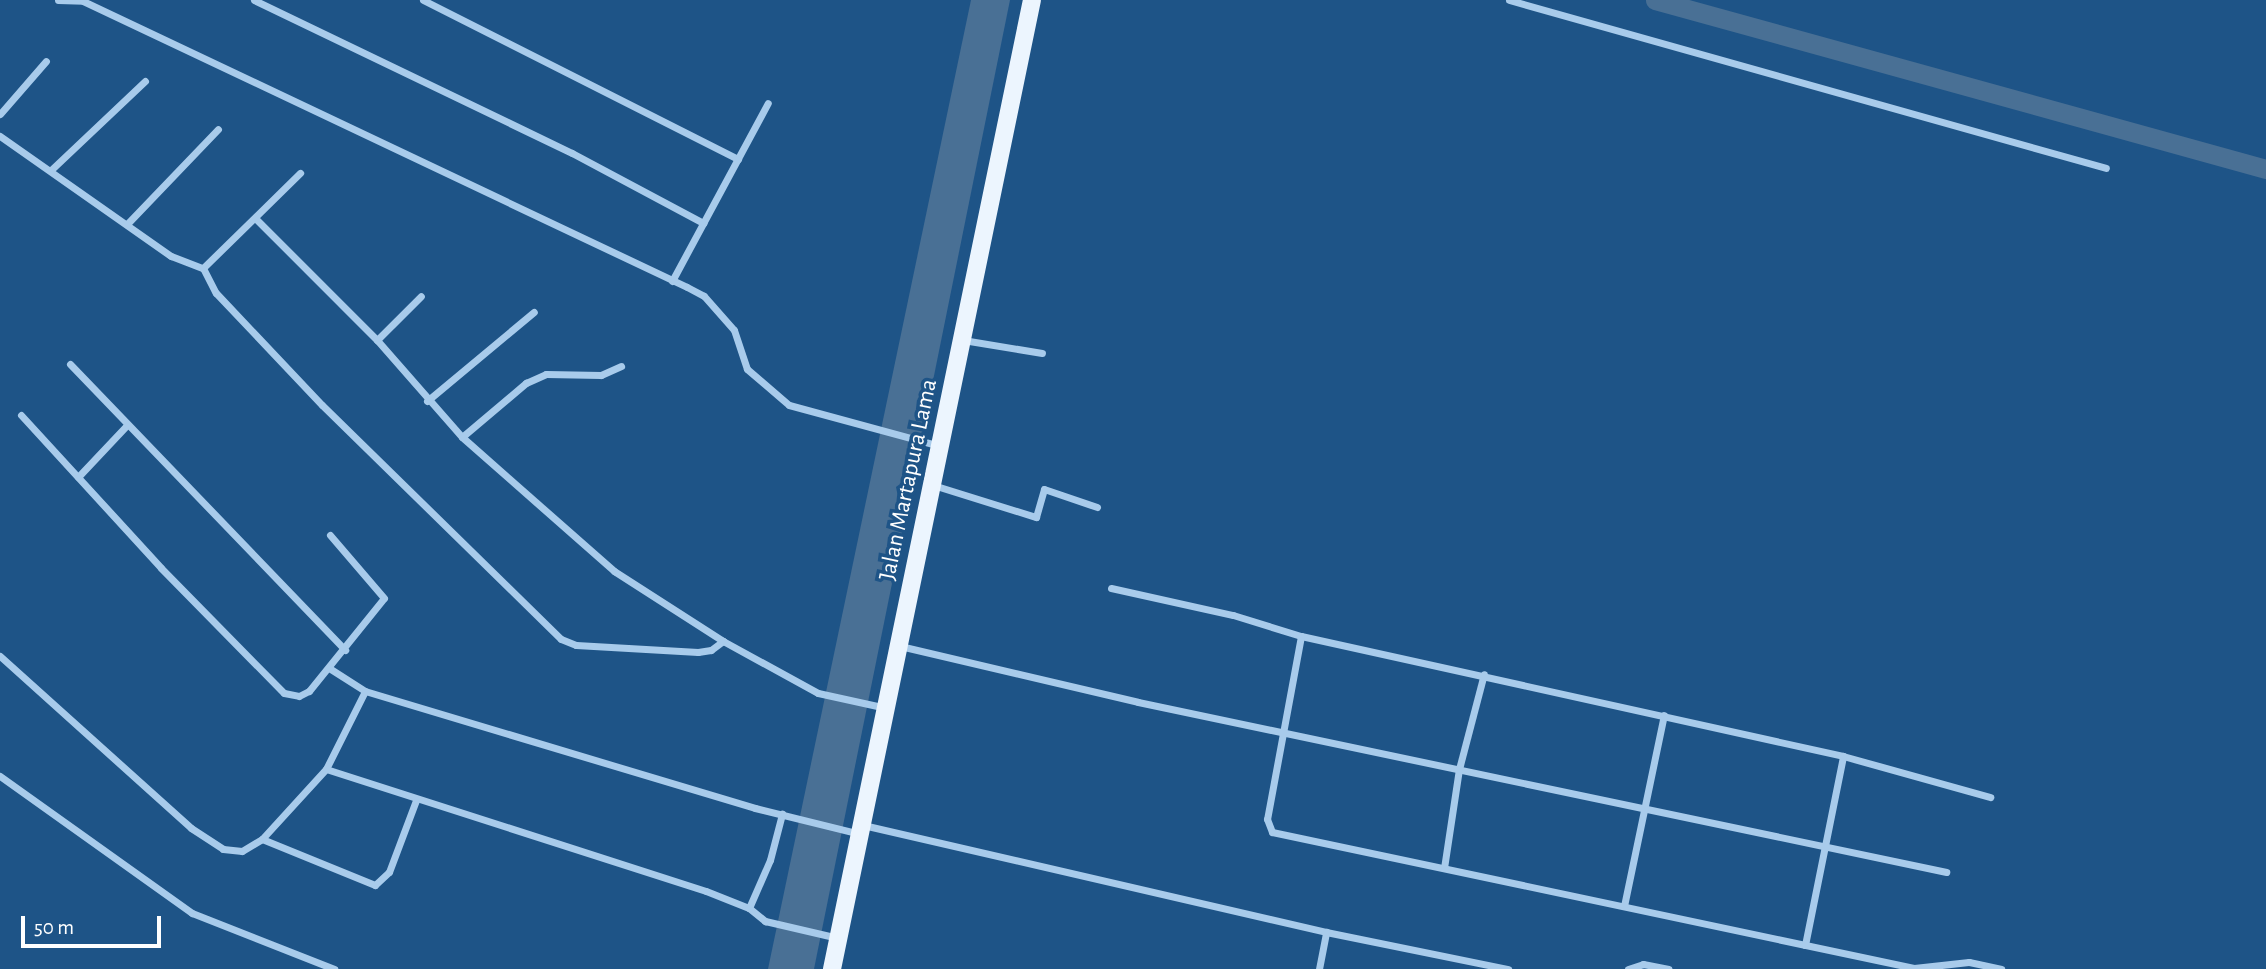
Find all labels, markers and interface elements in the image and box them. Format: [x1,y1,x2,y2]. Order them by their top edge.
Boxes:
street label: Jalan Martapura Lama [874,377,944,583]
scale bar [24,902,164,946]
text: 50 m [34,917,74,938]

